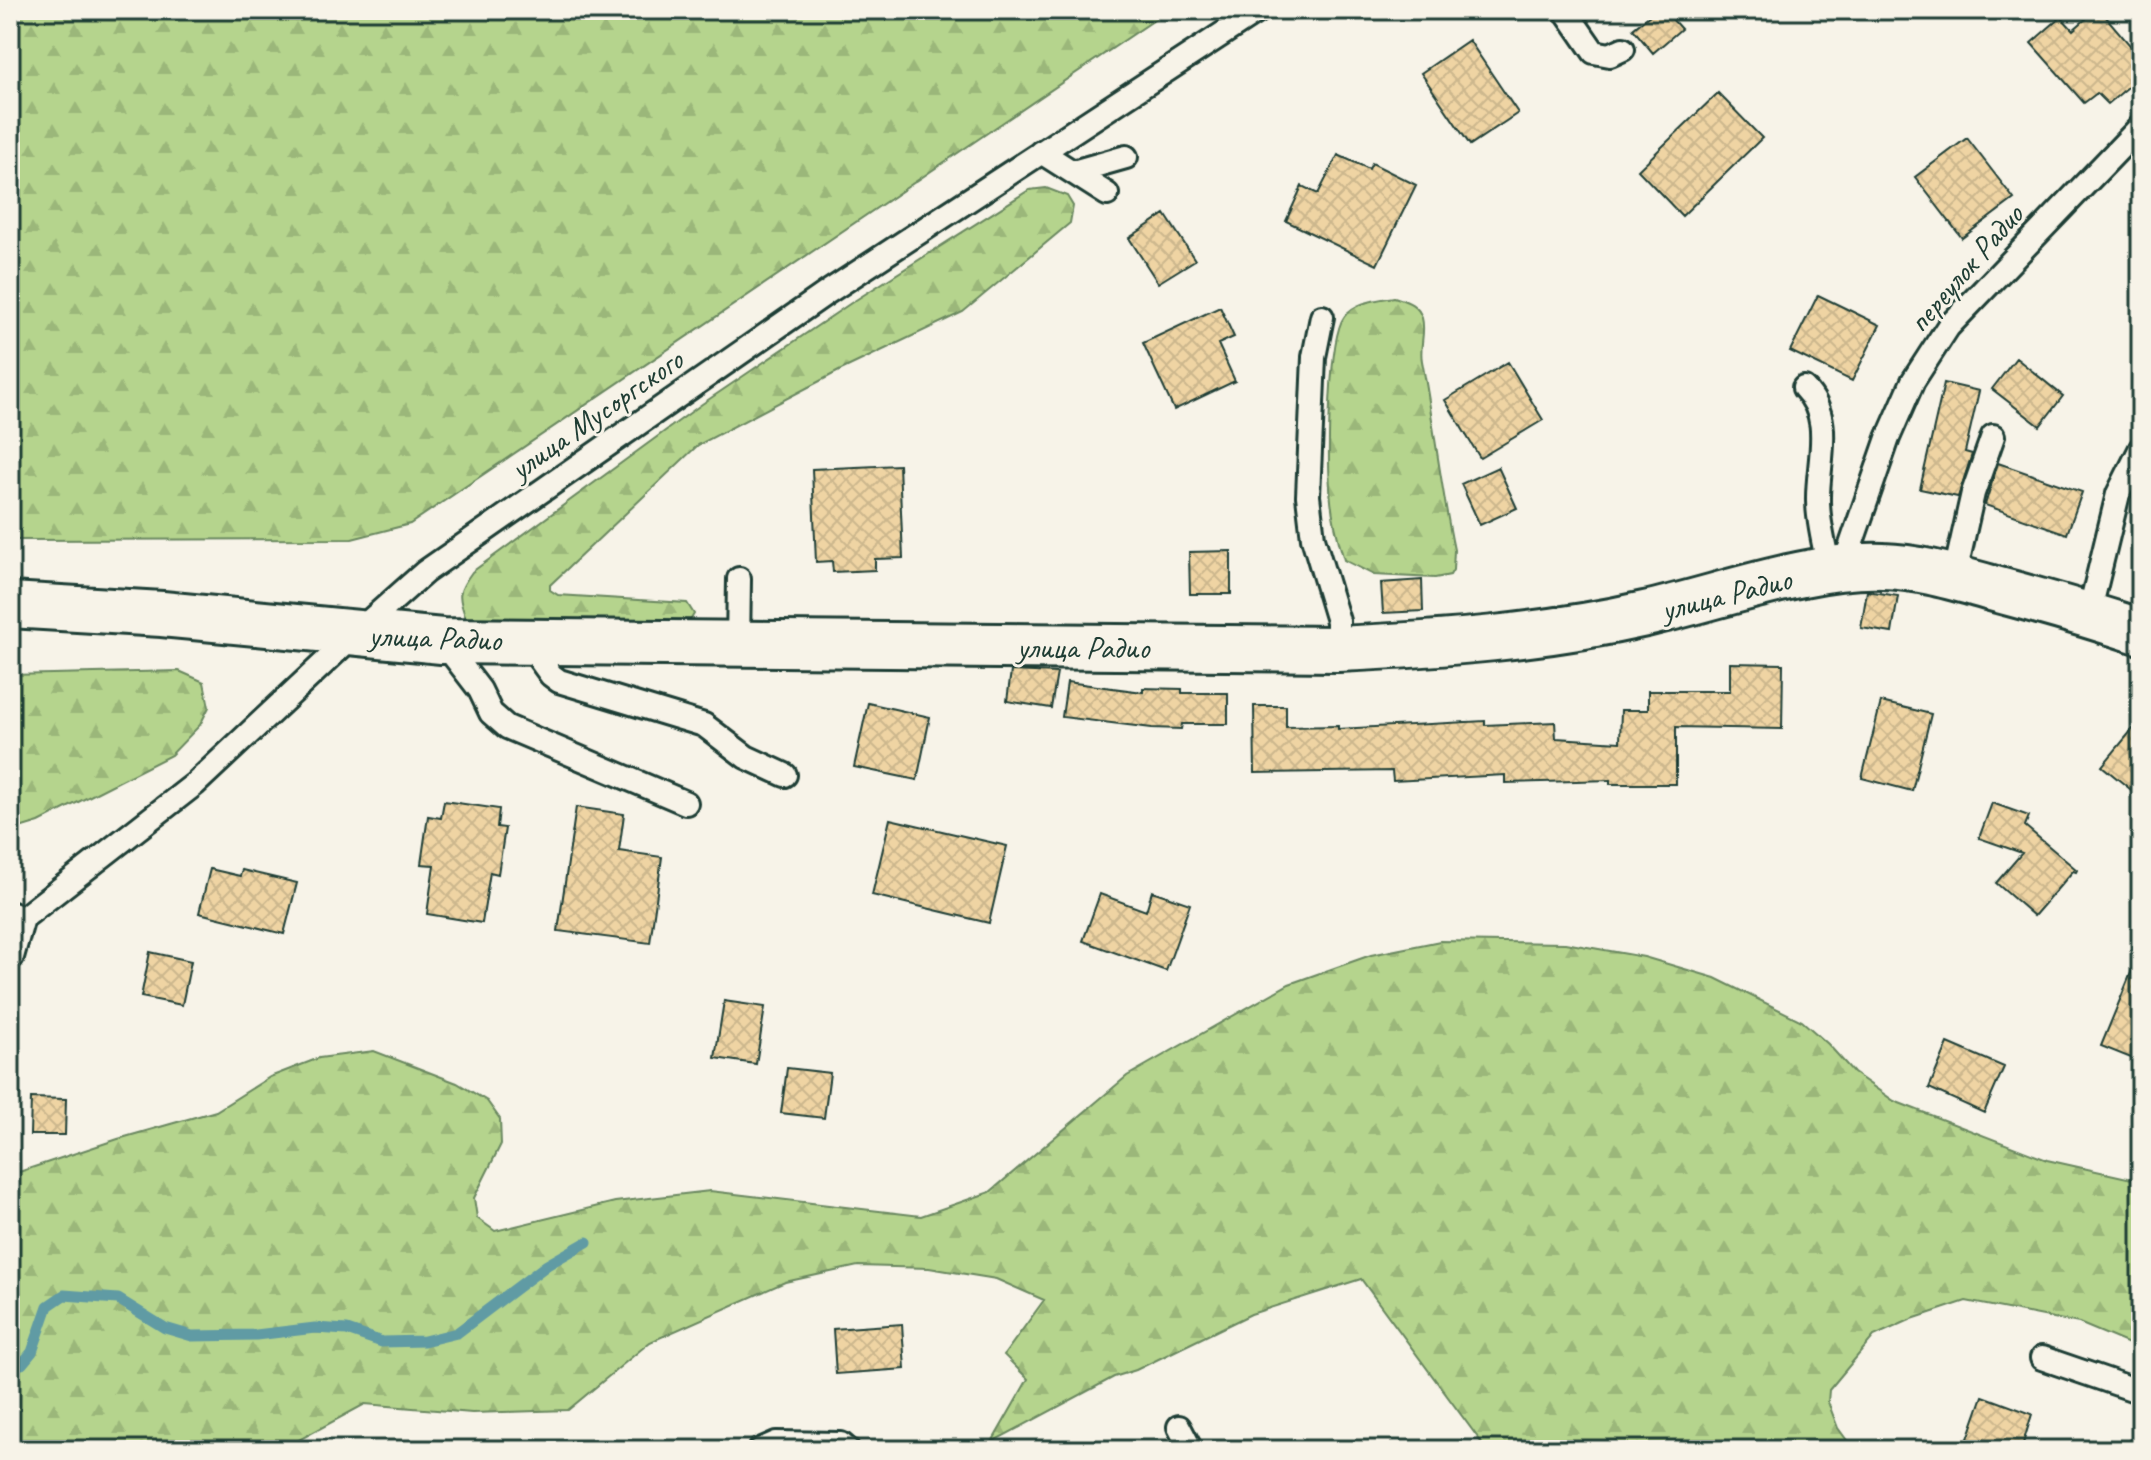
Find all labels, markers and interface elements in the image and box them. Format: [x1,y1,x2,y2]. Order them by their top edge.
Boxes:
street label: переулок Радио [1898,194,2034,341]
street label: улица Мусоргского [500,339,692,490]
street label: улица Радио [1655,558,1797,631]
street label: улица Радио [366,615,504,660]
street label: улица Радио [1015,627,1151,668]

